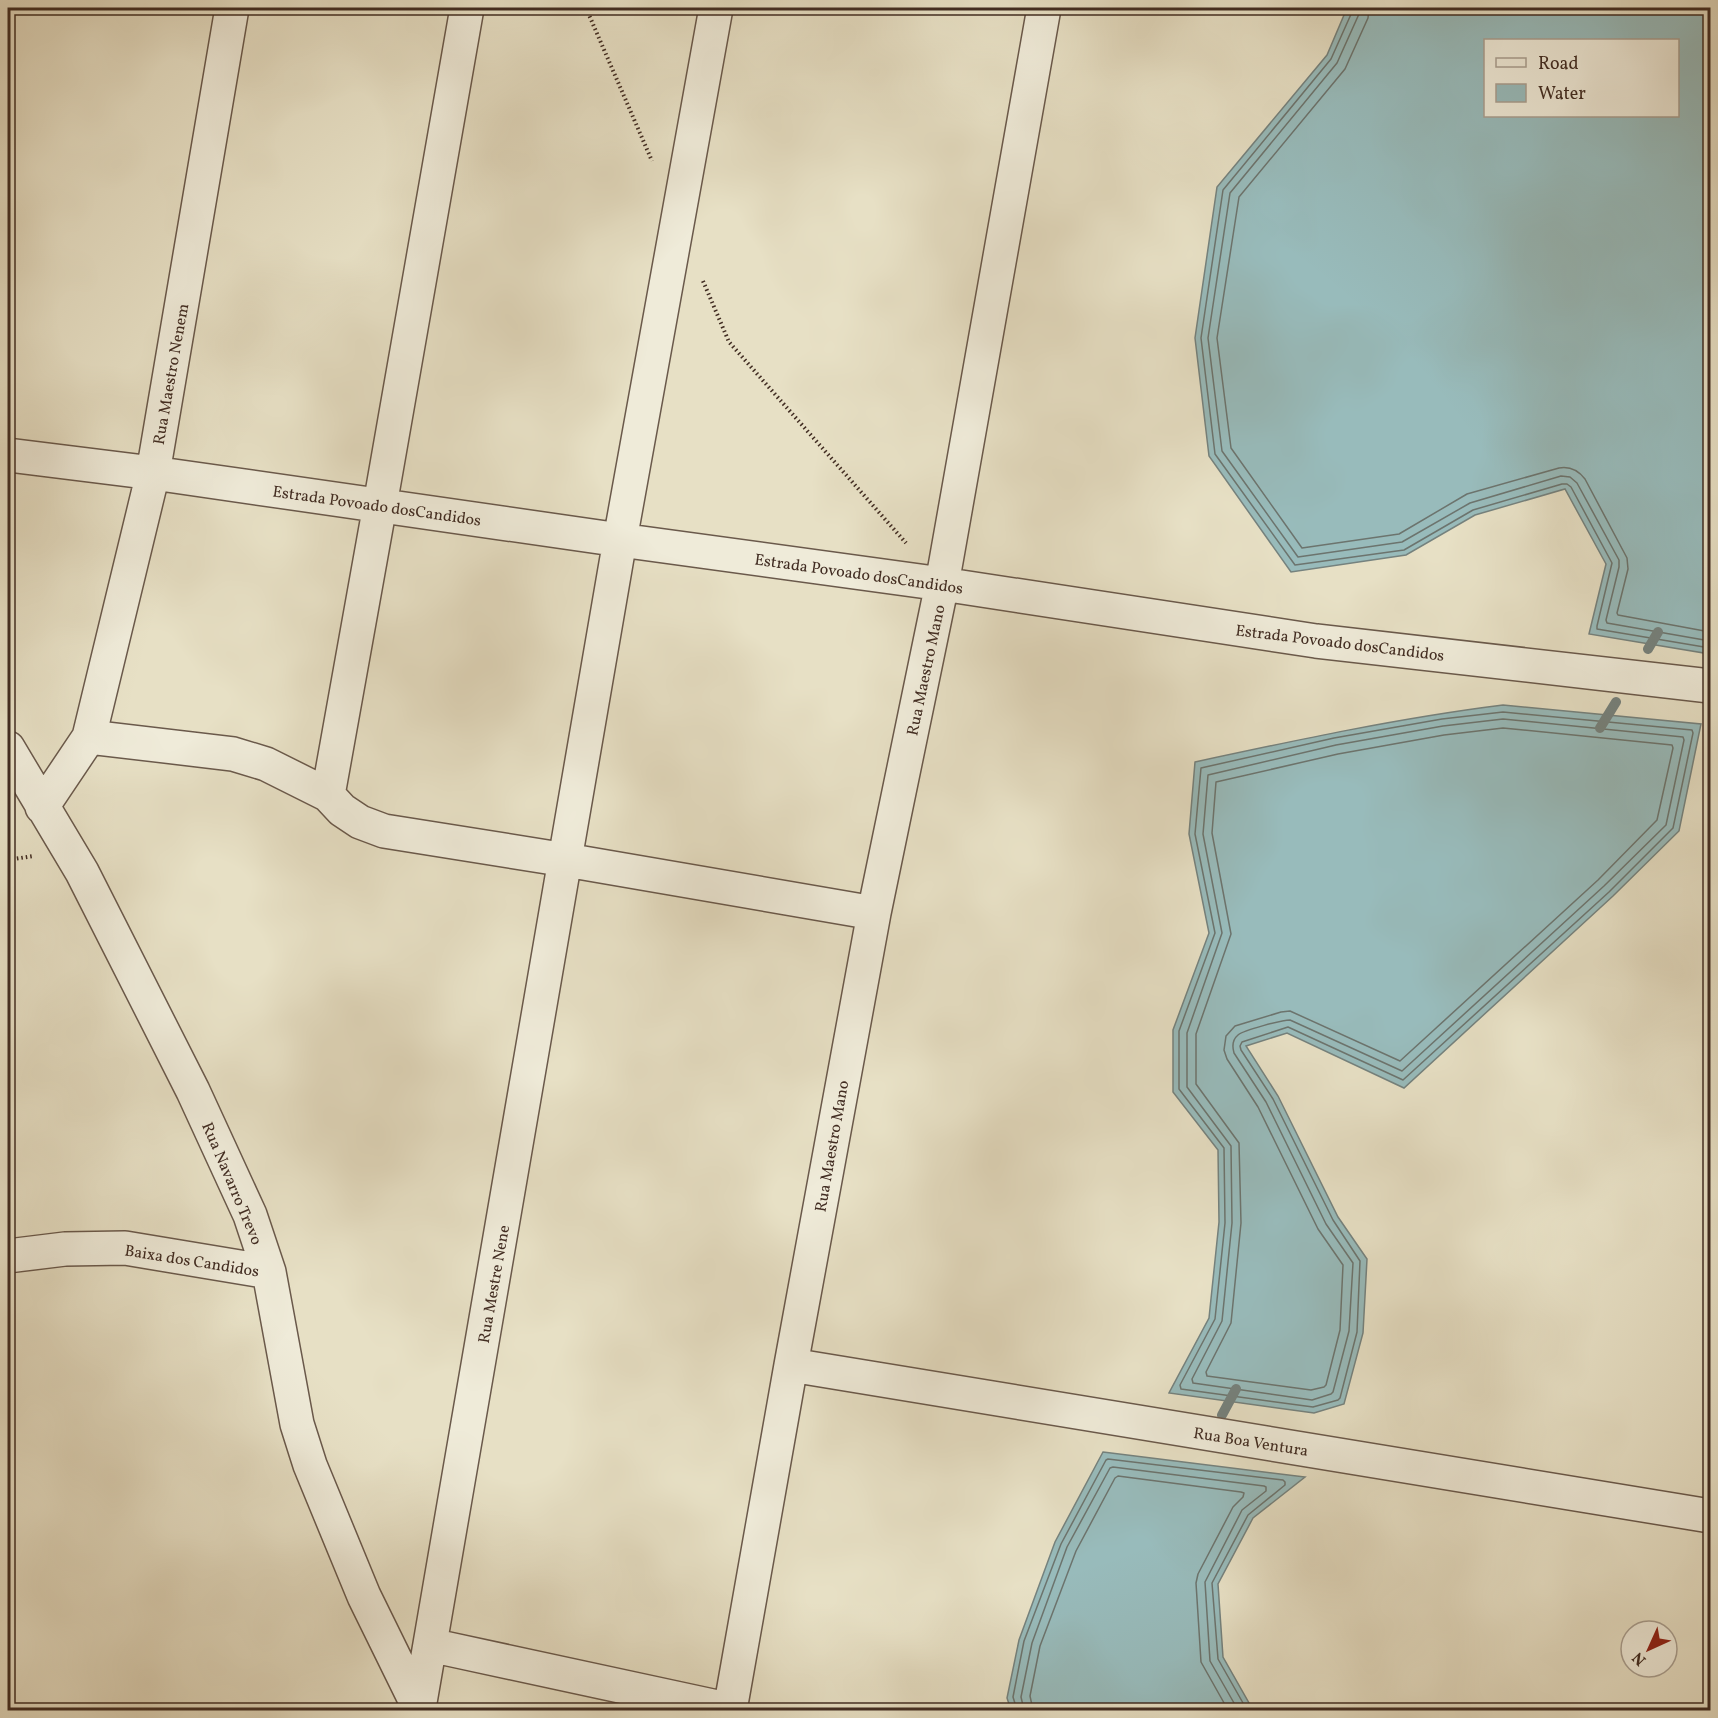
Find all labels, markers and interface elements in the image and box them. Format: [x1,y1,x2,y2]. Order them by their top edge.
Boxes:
legend [1484,39,1679,117]
text: Road [1538,52,1579,77]
text: Water [1538,82,1586,107]
street label: Rua Maestro Nenem [149,302,195,447]
street label: Estrada Povoado dosCandidos [271,481,483,533]
street label: Estrada Povoado dosCandidos [753,549,965,601]
street label: Rua Maestro Mano [902,603,952,738]
street label: Estrada Povoado dosCandidos [1234,620,1446,668]
street label: Rua Maestro Mano [811,1079,855,1214]
street label: Rua Navarro Trevo [195,1119,267,1248]
street label: Rua Mestre Nene [474,1223,516,1345]
street label: Baixa dos Candidos [123,1240,261,1284]
street label: Rua Boa Ventura [1192,1423,1310,1463]
north arrow [1619,1619,1679,1679]
text: N [1628,1646,1652,1670]

